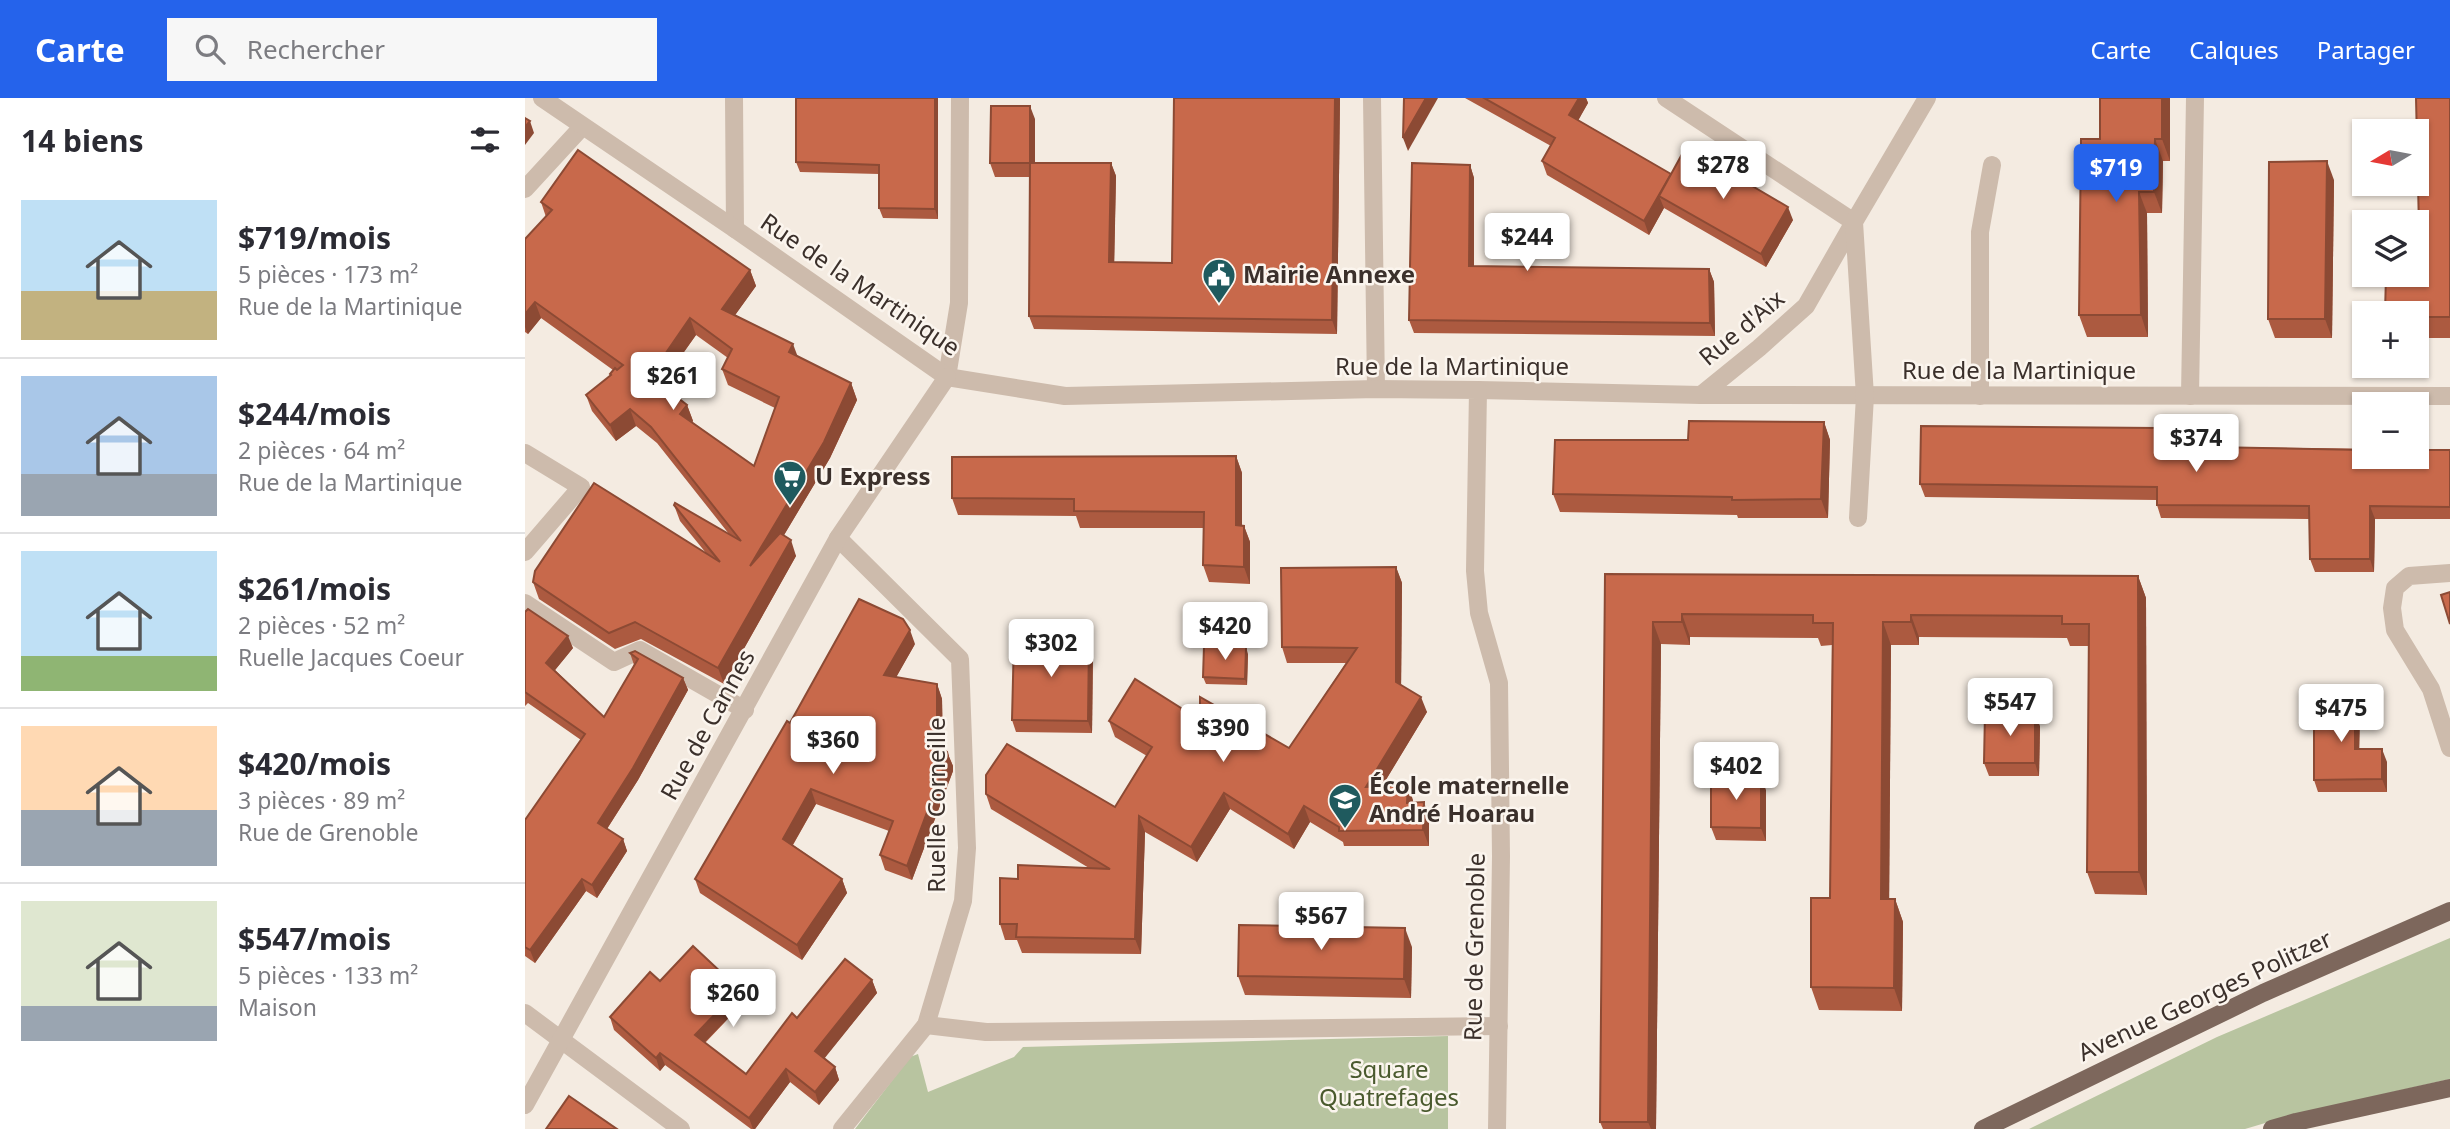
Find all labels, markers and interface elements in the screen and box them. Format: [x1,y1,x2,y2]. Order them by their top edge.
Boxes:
search box [167,18,657,81]
text: Carte [35,27,125,72]
icon: search [191,30,229,68]
text: Rechercher [247,31,385,67]
text: Carte [2091,33,2151,66]
text: Calques [2189,33,2279,66]
text: Partager [2317,33,2415,66]
north arrow [2352,119,2429,196]
map controls [2352,119,2429,469]
text: 14 biens [21,120,144,161]
icon: filters [466,121,504,159]
pin: $278 [1682,141,1764,201]
pin: $719 [2075,144,2157,204]
text: $278 [1697,148,1749,180]
text: $719 [2090,151,2142,183]
street label: Rue de la Martinique [755,205,967,363]
button: layers [2352,210,2429,287]
pin: $244 [1486,214,1568,273]
text: $719/mois [238,217,391,258]
text: $244 [1501,220,1553,252]
icon: home [77,228,161,312]
public building icon: Mairie Annexe [1200,256,1238,305]
place label: Mairie Annexe [1243,257,1415,290]
text: 5 pièces · 173 m² [238,258,418,290]
street label: Rue d'Aix [1691,281,1791,372]
text: Rue de la Martinique [238,290,462,322]
button: + [2352,301,2429,378]
street label: Rue de la Martinique [1335,349,1569,382]
pin: $261 [632,352,714,412]
street label: Rue de la Martinique [1902,353,2136,386]
text: $261 [647,359,699,391]
button: − [2352,392,2429,469]
text: $244/mois [238,393,391,434]
icon: home [77,404,161,488]
pin: $374 [2155,414,2237,474]
text: $374 [2170,421,2222,453]
text: 2 pièces · 64 m² [238,434,405,466]
supermarket icon: U Express [771,458,809,507]
place label: U Express [815,459,931,492]
text: Rue de la Martinique [238,466,462,498]
text: $261/mois [238,568,391,609]
icon: home [77,579,161,663]
pin: $420 [1184,602,1266,662]
text: 2 pièces · 52 m² [238,609,405,641]
text: $420 [1199,609,1251,641]
pin: $302 [1010,620,1092,679]
text: $302 [1025,626,1077,658]
text: Ruelle Jacques Coeur [238,641,464,673]
street label: Rue de Cannes [652,643,762,805]
pin: $547 [1969,678,2051,738]
pin: $475 [2300,684,2382,744]
text: $547 [1984,685,2036,717]
text: $475 [2315,691,2367,723]
pin: $390 [1182,704,1264,764]
text: $390 [1197,711,1249,743]
pin: $360 [792,716,874,776]
street label: Ruelle Corneille [919,717,952,893]
text: $360 [807,723,859,755]
pin: $402 [1695,742,1777,802]
text: $420/mois [238,743,391,784]
text: $402 [1710,749,1762,781]
icon: home [77,754,161,838]
place label: École maternelle André Hoarau [1369,768,1569,829]
school or university icon: École maternelle André Hoarau [1326,781,1364,830]
text: 3 pièces · 89 m² [238,784,405,816]
text: Rue de Grenoble [238,816,419,848]
street label: Rue de Grenoble [1455,853,1492,1041]
pin: $567 [1280,892,1362,952]
text: $567 [1295,899,1347,931]
text: $547/mois [238,918,391,959]
street label: Avenue Georges Politzer [2072,921,2337,1068]
icon: home [77,929,161,1013]
text: 5 pièces · 133 m² [238,959,418,991]
pin: $260 [692,970,774,1029]
text: $260 [707,976,759,1008]
text: Maison [238,991,317,1023]
park label: Square Quatrefages [1319,1052,1459,1113]

